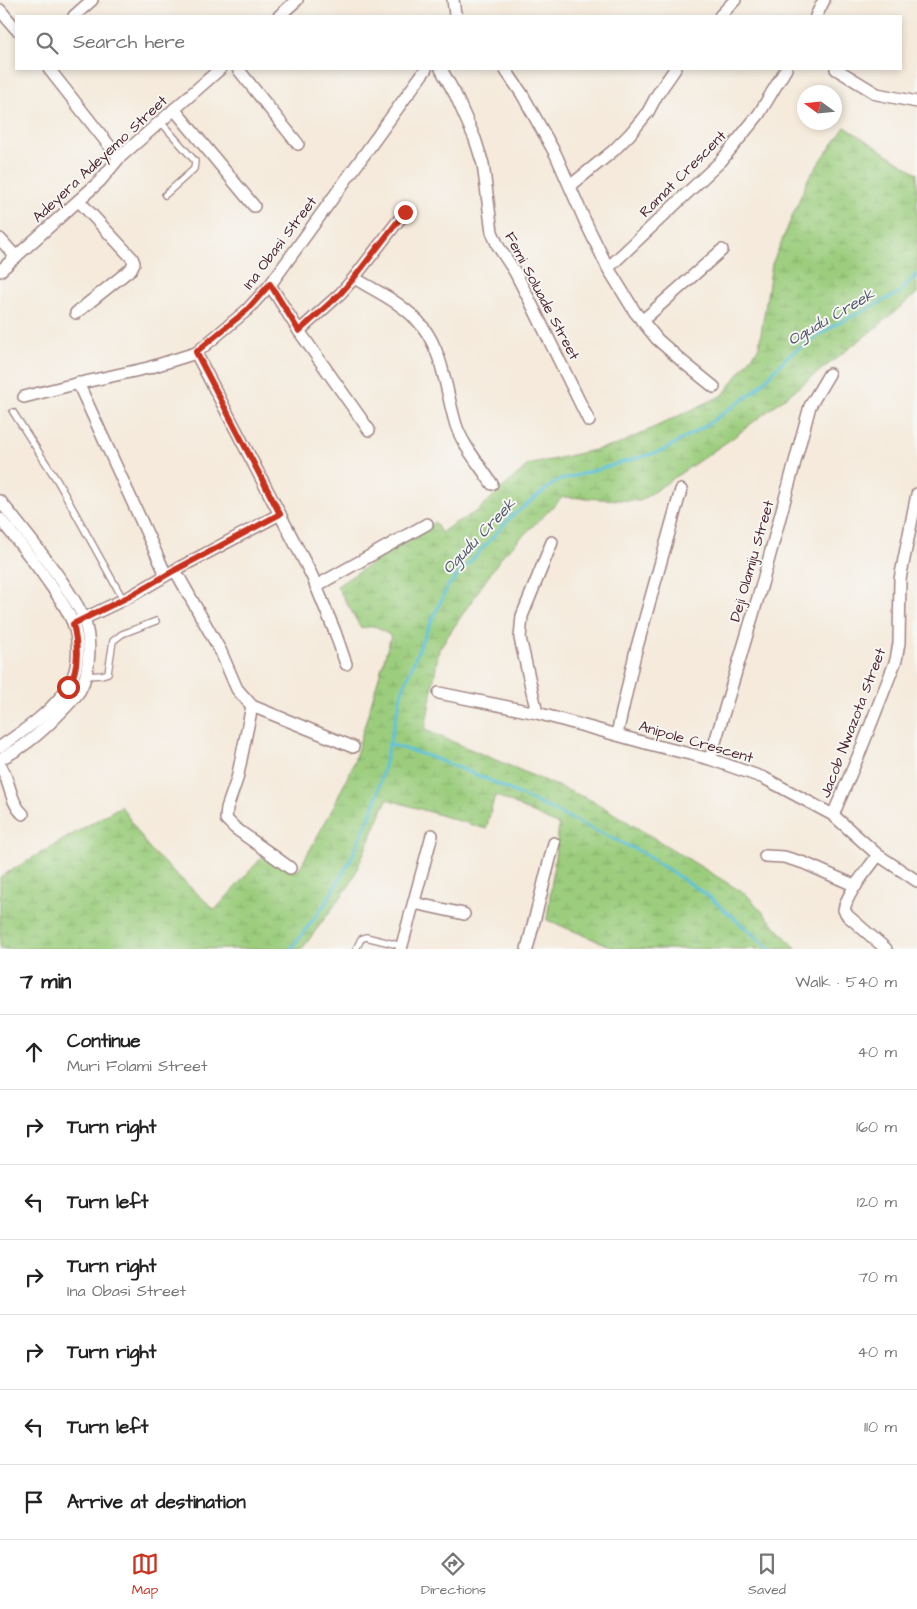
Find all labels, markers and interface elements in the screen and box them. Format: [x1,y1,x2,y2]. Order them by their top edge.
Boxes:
search box [15,15,902,70]
icon: search [33,29,61,57]
text: Search here [73,29,185,56]
north arrow [797,85,842,130]
street label: Adeyera Adeyemo Street [28,91,173,228]
street label: Ramat Crescent [635,126,731,222]
street label: Ina Obasi Street [238,192,322,294]
route end [394,201,417,224]
street label: Femi Soluade Street [499,228,585,364]
water label: Ogudu Creek [783,283,880,352]
water label: Ogudu Creek [437,493,522,579]
street label: Deji Olamiju Street [725,498,779,624]
street label: Jacob Nwazota Street [815,645,891,801]
route start [57,676,80,699]
street label: Anipole Crescent [636,716,756,768]
text: 7 min [20,967,71,996]
text: Walk · 540 m [795,971,897,993]
text: Continue [67,1028,141,1055]
icon: ahead [20,1038,48,1066]
text: 40 m [857,1041,897,1063]
text: Muri Folami Street [67,1055,207,1077]
icon: right [20,1113,48,1141]
text: Turn right [67,1114,156,1141]
text: 160 m [856,1116,897,1138]
icon: left [20,1188,48,1216]
text: Turn left [67,1189,148,1216]
text: 120 m [857,1191,897,1213]
text: Turn right [67,1253,156,1280]
icon: right [20,1263,48,1291]
text: 70 m [858,1266,897,1288]
text: Ina Obasi Street [67,1280,186,1302]
icon: right [20,1338,48,1366]
text: Turn right [67,1339,156,1366]
text: 40 m [857,1341,897,1363]
icon: left [20,1413,48,1441]
text: Turn left [67,1414,148,1441]
text: 110 m [864,1416,897,1438]
icon: arrive [20,1488,48,1516]
text: Arrive at destination [67,1489,246,1516]
tab: Map [131,1550,159,1600]
tab: Directions [421,1550,486,1600]
tab: Saved [748,1550,786,1600]

